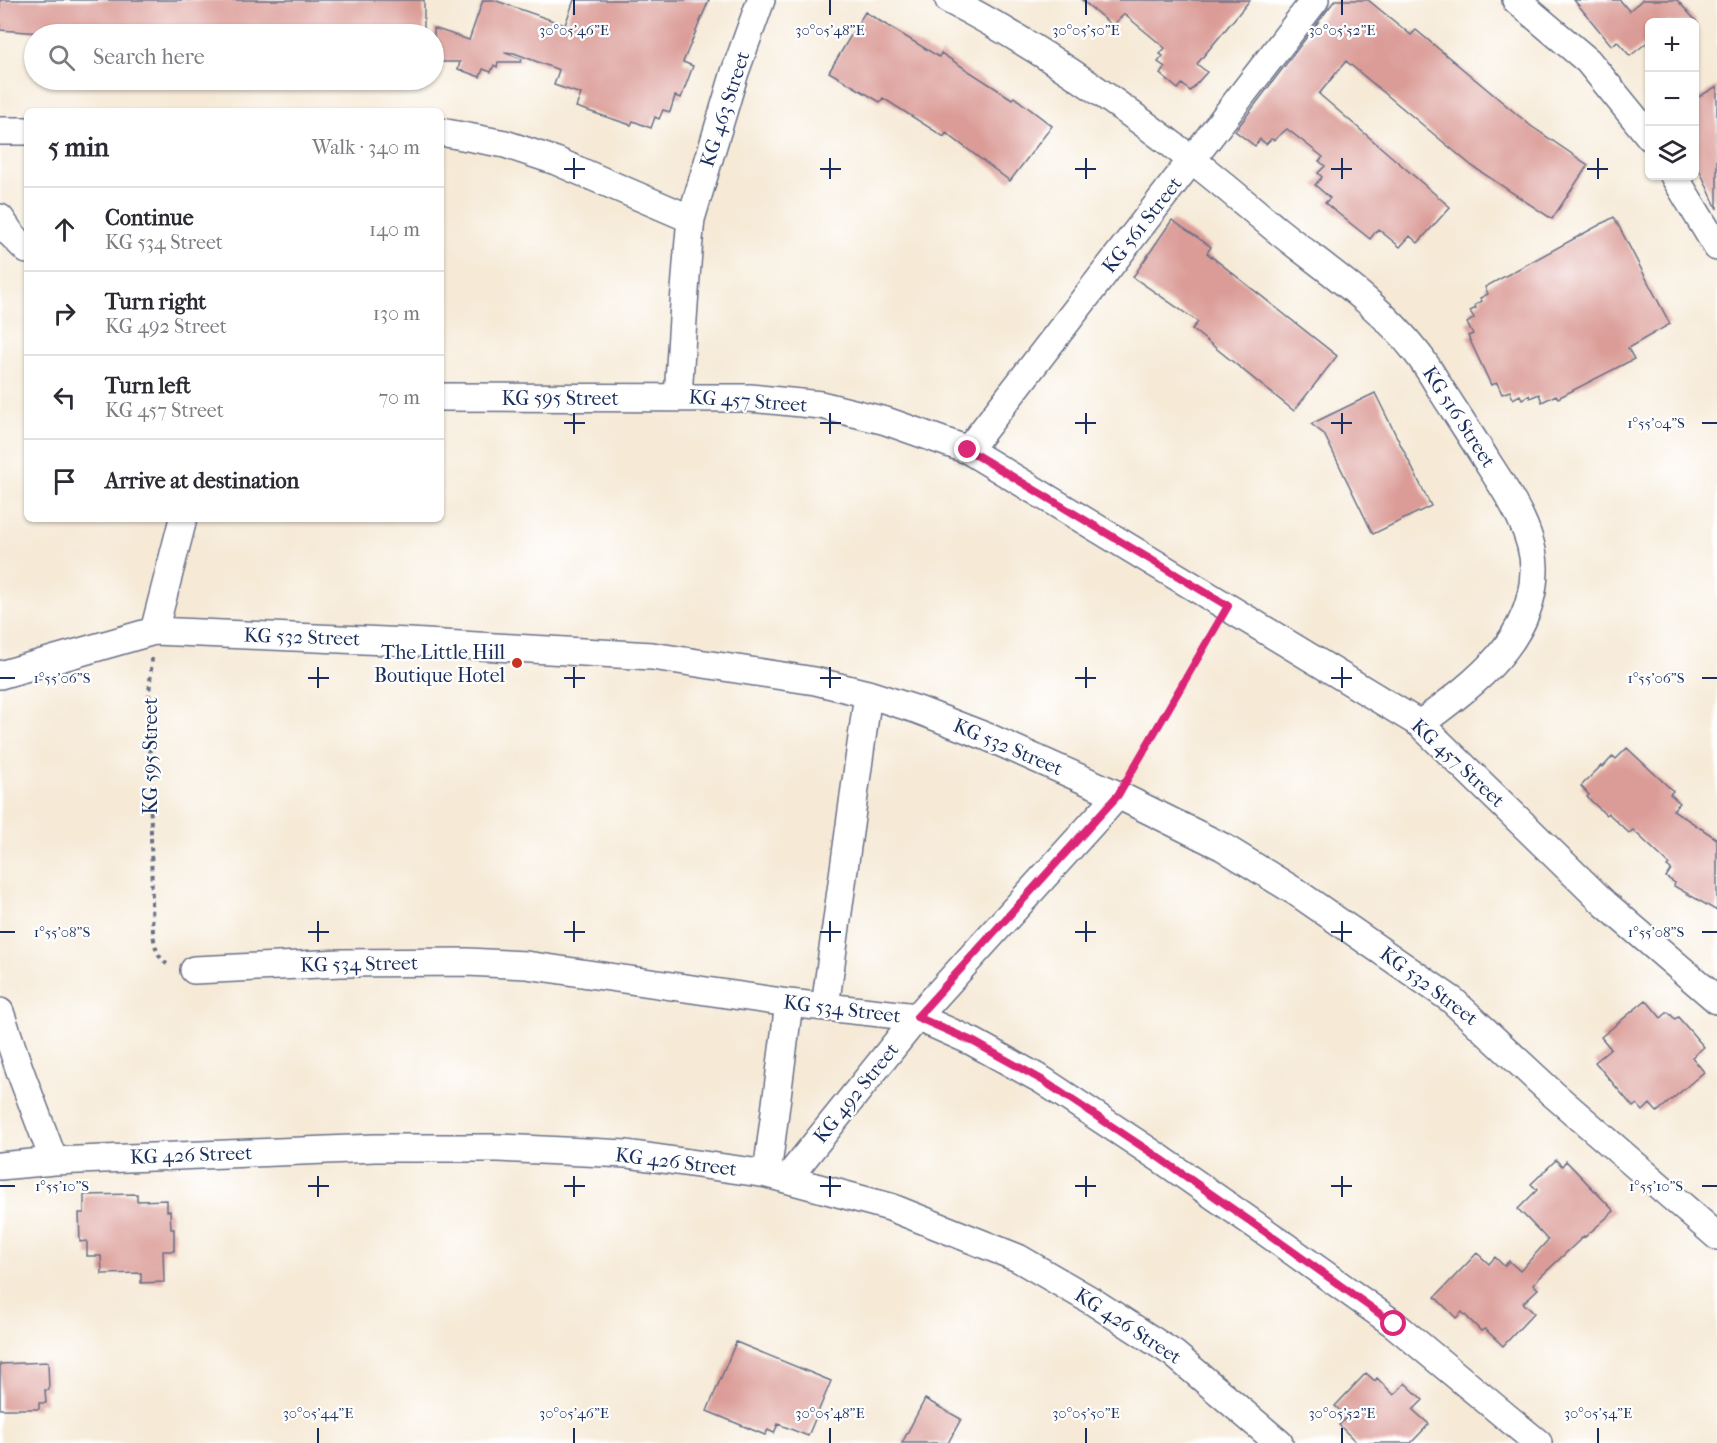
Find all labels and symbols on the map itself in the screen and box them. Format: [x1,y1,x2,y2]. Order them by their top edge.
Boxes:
text: 30°05'46"E [539,21,609,39]
text: 30°05'48"E [795,21,865,39]
text: 30°05'50"E [1052,21,1120,39]
text: 30°05'52"E [1308,21,1376,39]
street label: KG 463 Street [696,48,754,170]
street label: KG 561 Street [1097,172,1187,278]
street label: KG 516 Street [1418,362,1500,472]
street label: KG 457 Street [688,385,808,417]
street label: KG 595 Street [501,387,619,410]
text: 1°55'04"S [1627,414,1685,432]
route end [954,436,980,462]
street label: KG 532 Street [243,623,361,651]
place label: The Little Hill Boutique Hotel [374,641,505,687]
marker: The Little Hill Boutique Hotel [510,656,524,670]
text: 1°55'06"S [34,669,91,687]
text: 1°55'06"S [1628,669,1685,687]
street label: KG 595 Street [139,697,162,815]
street label: KG 532 Street [950,714,1066,780]
street label: KG 457 Street [1407,714,1509,812]
text: 1°55'08"S [34,923,90,941]
text: 1°55'08"S [1628,923,1684,941]
street label: KG 532 Street [1376,942,1482,1030]
street label: KG 534 Street [300,951,418,977]
street label: KG 534 Street [782,990,902,1028]
street label: KG 492 Street [809,1038,903,1148]
street label: KG 426 Street [130,1141,252,1169]
street label: KG 426 Street [614,1143,738,1181]
text: 1°55'10"S [35,1177,89,1195]
text: 1°55'10"S [1629,1177,1683,1195]
street label: KG 426 Street [1070,1283,1186,1369]
route start [1380,1310,1406,1336]
text: 30°05'44"E [283,1404,353,1422]
text: 30°05'46"E [539,1404,609,1422]
text: 30°05'48"E [795,1404,865,1422]
text: 30°05'50"E [1052,1404,1120,1422]
text: 30°05'52"E [1308,1404,1376,1422]
text: 30°05'54"E [1564,1404,1632,1422]

